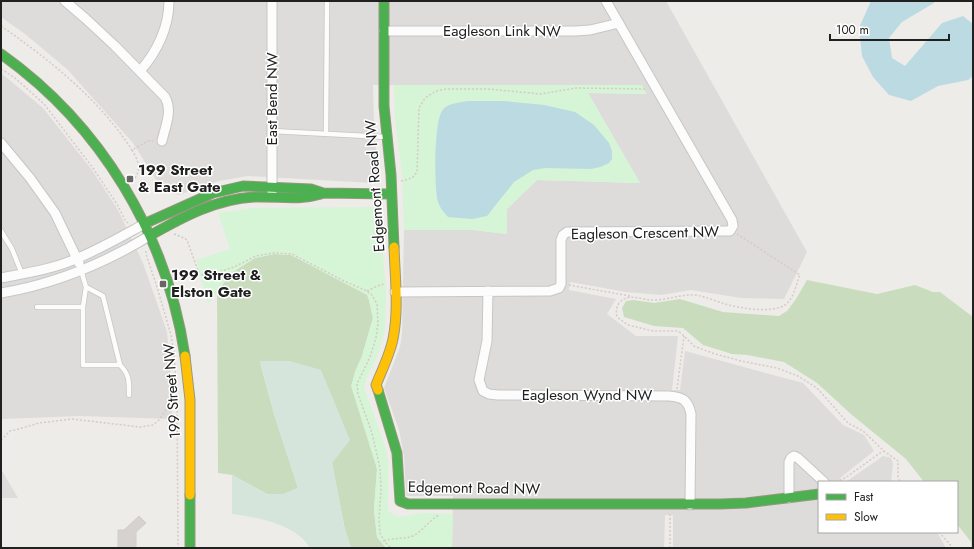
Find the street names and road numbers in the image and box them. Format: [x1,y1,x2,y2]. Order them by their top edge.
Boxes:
street label: Eagleson Link NW [443,20,561,42]
street label: East Bend NW [261,52,283,146]
street label: Edgemont Road NW [359,119,391,253]
street label: Eagleson Crescent NW [571,221,719,245]
street label: 199 Street NW [158,343,186,439]
street label: Eagleson Wynd NW [522,384,652,406]
street label: Edgemont Road NW [408,476,540,500]

